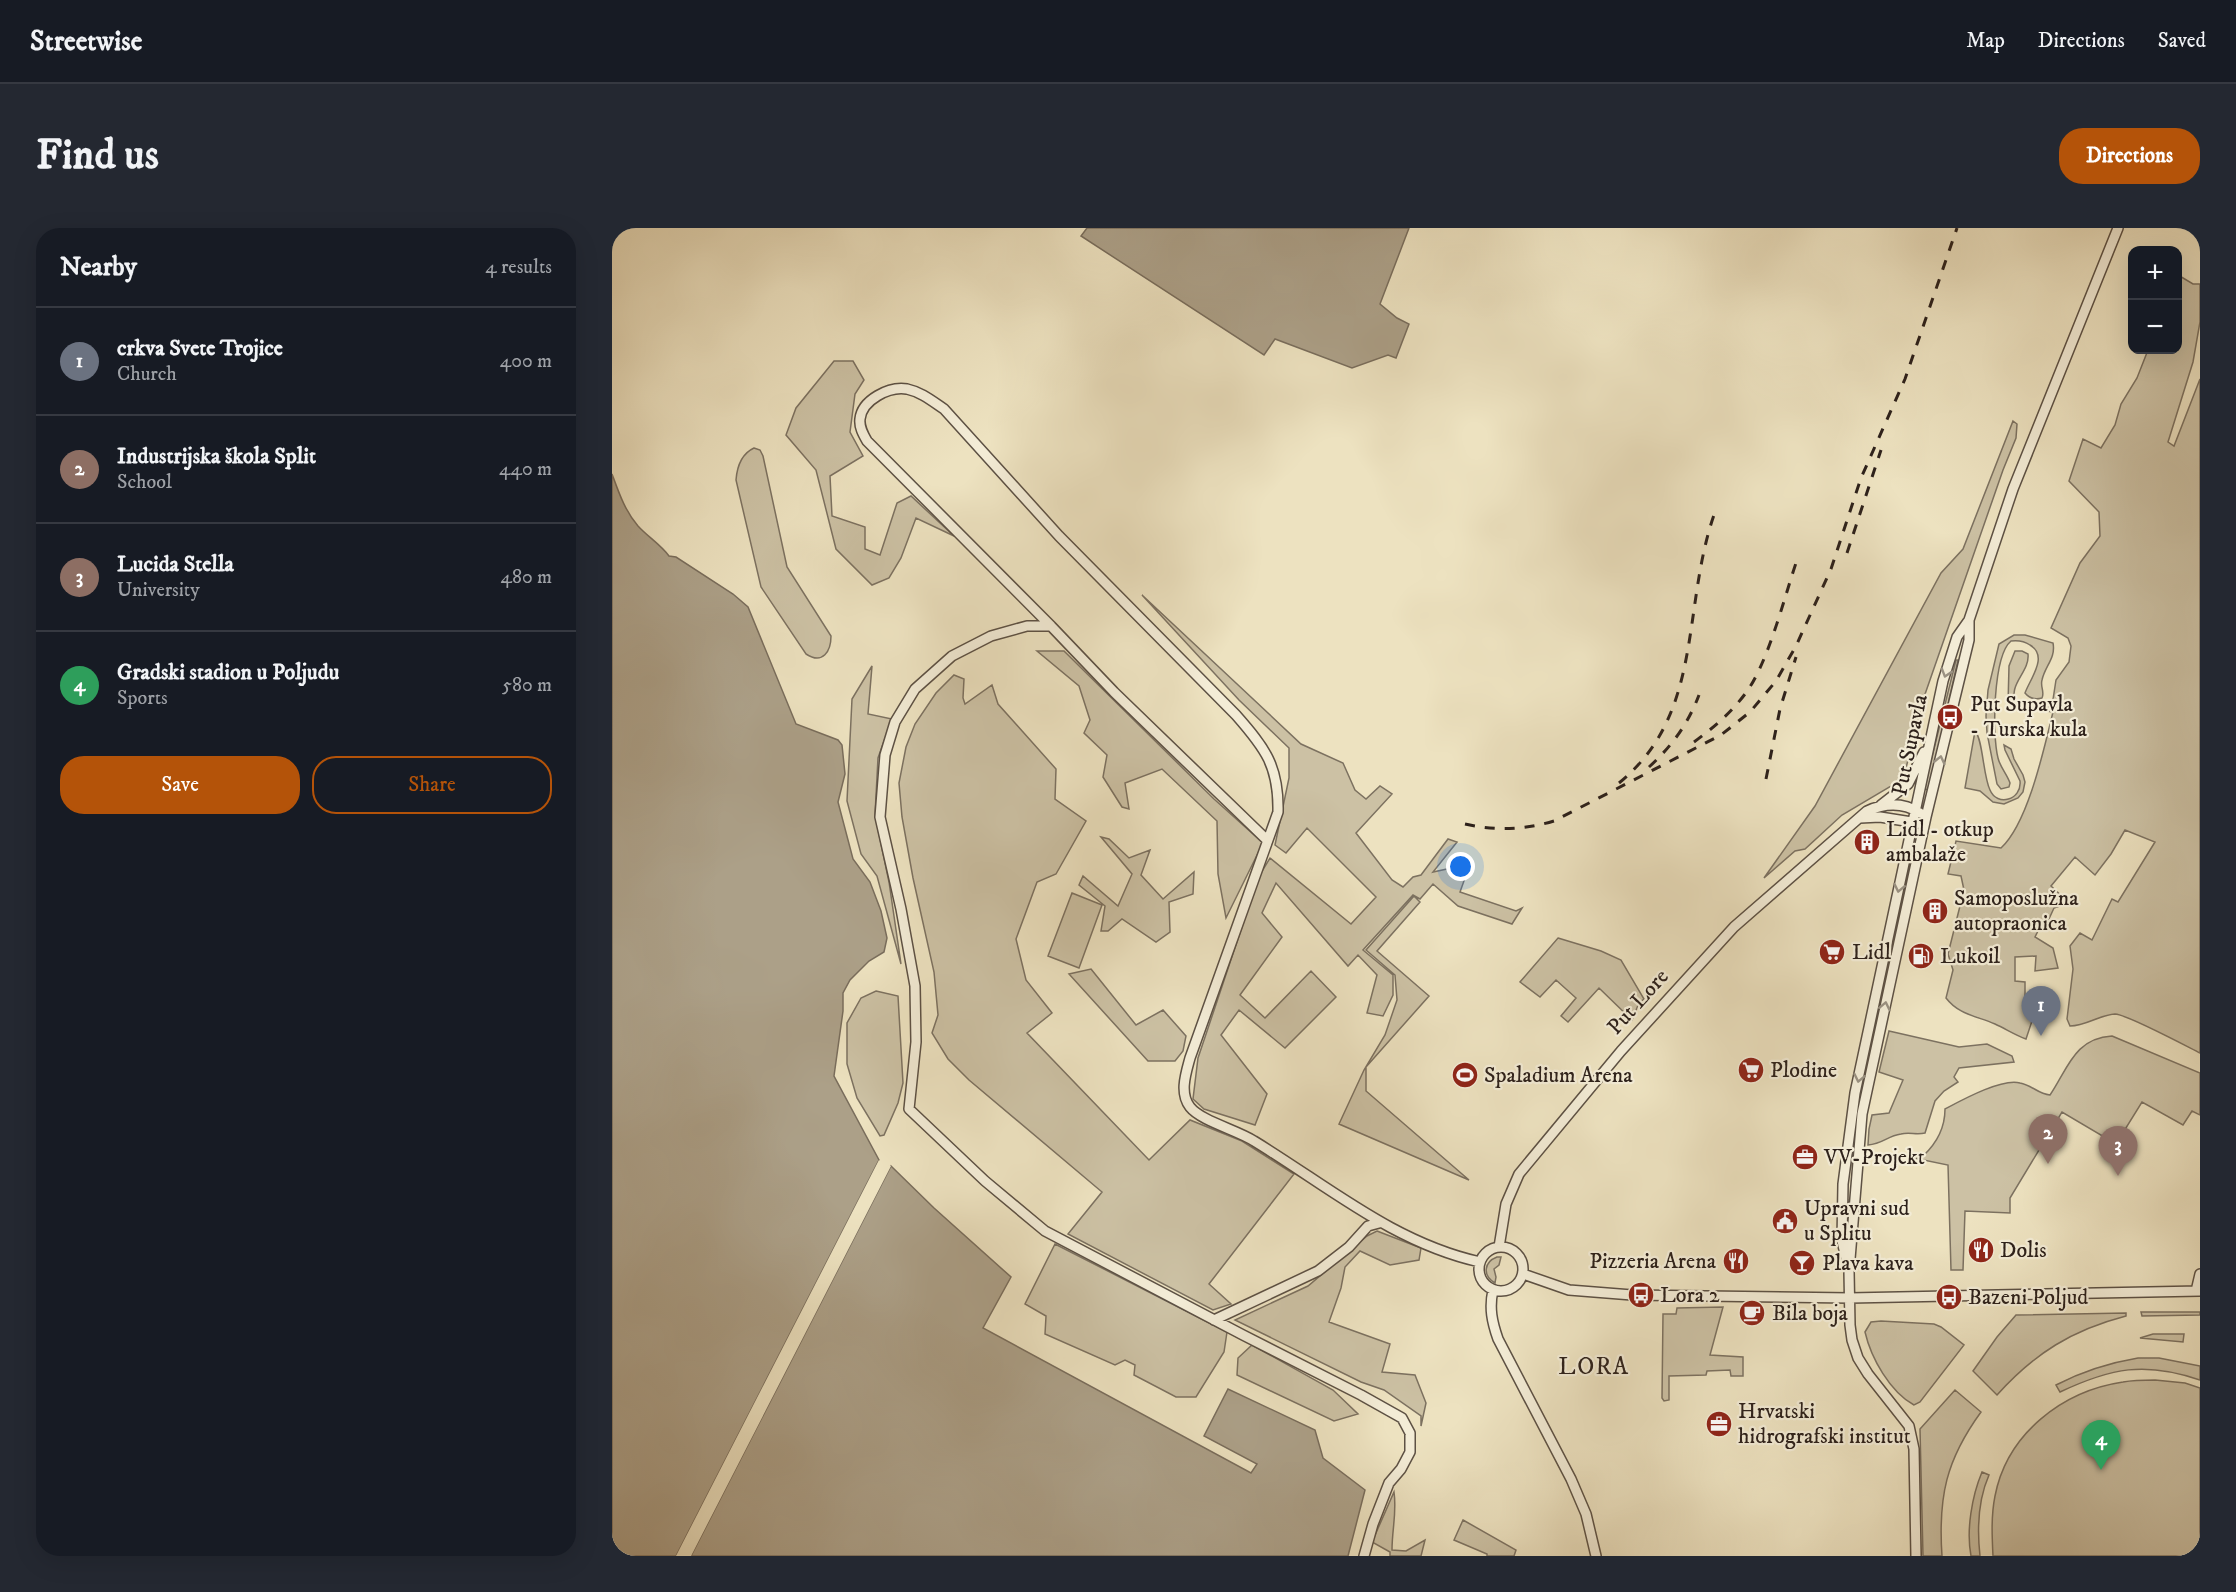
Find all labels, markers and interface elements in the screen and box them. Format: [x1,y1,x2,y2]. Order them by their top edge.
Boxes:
text: Streetwise [30,24,142,59]
text: Map [1966,28,2005,54]
text: Directions [2038,28,2125,54]
text: Saved [2158,28,2206,54]
button: Directions [2059,128,2200,184]
text: Find us [36,130,159,182]
map controls [2128,246,2182,354]
button: + [2128,246,2182,300]
text: Nearby [60,251,137,284]
text: 4 results [485,255,552,280]
button: − [2128,300,2182,354]
text: crkva Svete Trojice [117,335,283,362]
text: 1 [76,349,83,374]
text: 400 m [500,349,552,374]
text: Church [117,362,177,387]
text: Industrijska škola Split [117,443,316,470]
text: 2 [75,457,84,482]
text: 440 m [499,457,552,482]
text: School [117,470,172,495]
text: Lucida Stella [117,551,234,578]
text: 3 [76,565,83,590]
text: 480 m [500,565,552,590]
text: University [117,578,200,603]
text: Gradski stadion u Poljudu [117,659,339,686]
one-way arrow [1941,667,1953,678]
text: 4 [74,673,85,698]
text: 580 m [502,673,552,698]
text: Sports [117,686,168,711]
street label: Put Supavla [1886,691,1934,798]
place label: Put Supavla - Turska kula [1970,691,2088,743]
bus stop icon: Put Supavla - Turska kula [1935,702,1965,732]
button: Save [60,756,300,814]
button: Share [312,756,552,814]
one-way arrow [1932,756,1945,766]
place label: Lidl - otkup ambalaže [1886,816,1994,868]
building icon: Lidl - otkup ambalaže [1852,827,1882,857]
your location [1446,852,1475,881]
one-way arrow [1894,882,1907,892]
place label: Samoposlužna autopraonica [1954,885,2079,937]
building icon: Samoposlužna autopraonica [1920,896,1950,926]
supermarket icon: Lidl [1817,937,1847,967]
place label: Lidl [1852,939,1892,966]
fuel station icon: Lukoil [1906,941,1936,971]
place label: Lukoil [1940,943,2001,970]
street label: Put Lore [1602,964,1674,1040]
pin: 1 [2022,986,2060,1036]
one-way arrow [1878,1001,1891,1011]
supermarket icon: Plodine [1736,1055,1766,1085]
place label: Plodine [1770,1057,1837,1084]
sports icon: Spaladium Arena [1450,1060,1480,1090]
place label: Spaladium Arena [1484,1062,1633,1089]
one-way arrow [1853,1073,1866,1083]
pin: 2 [2028,1114,2068,1164]
pin: 3 [2098,1126,2138,1176]
office icon: VV-Projekt [1790,1142,1820,1172]
place label: VV-Projekt [1823,1144,1925,1171]
place label: Upravni sud u Splitu [1804,1195,1909,1247]
public building icon: Upravni sud u Splitu [1770,1206,1800,1236]
restaurant icon: Dolis [1966,1235,1996,1265]
place label: Dolis [2000,1237,2047,1264]
restaurant icon: Pizzeria Arena [1721,1246,1751,1276]
place label: Pizzeria Arena [1589,1248,1717,1275]
bar icon: Plava kava [1787,1248,1817,1278]
place label: Plava kava [1822,1250,1914,1277]
bus stop icon: Lora 2 [1626,1280,1656,1310]
place label: Lora 2 [1660,1282,1720,1309]
bus stop icon: Bazeni Poljud [1934,1282,1964,1312]
place label: Bazeni Poljud [1968,1284,2088,1311]
cafe icon: Bila boja [1737,1298,1767,1328]
place label: Bila boja [1772,1300,1848,1327]
district label: LORA [1558,1352,1630,1382]
place label: Hrvatski hidrografski institut [1738,1398,1911,1450]
office icon: Hrvatski hidrografski institut [1704,1409,1734,1439]
pin: 4 [2082,1420,2120,1470]

